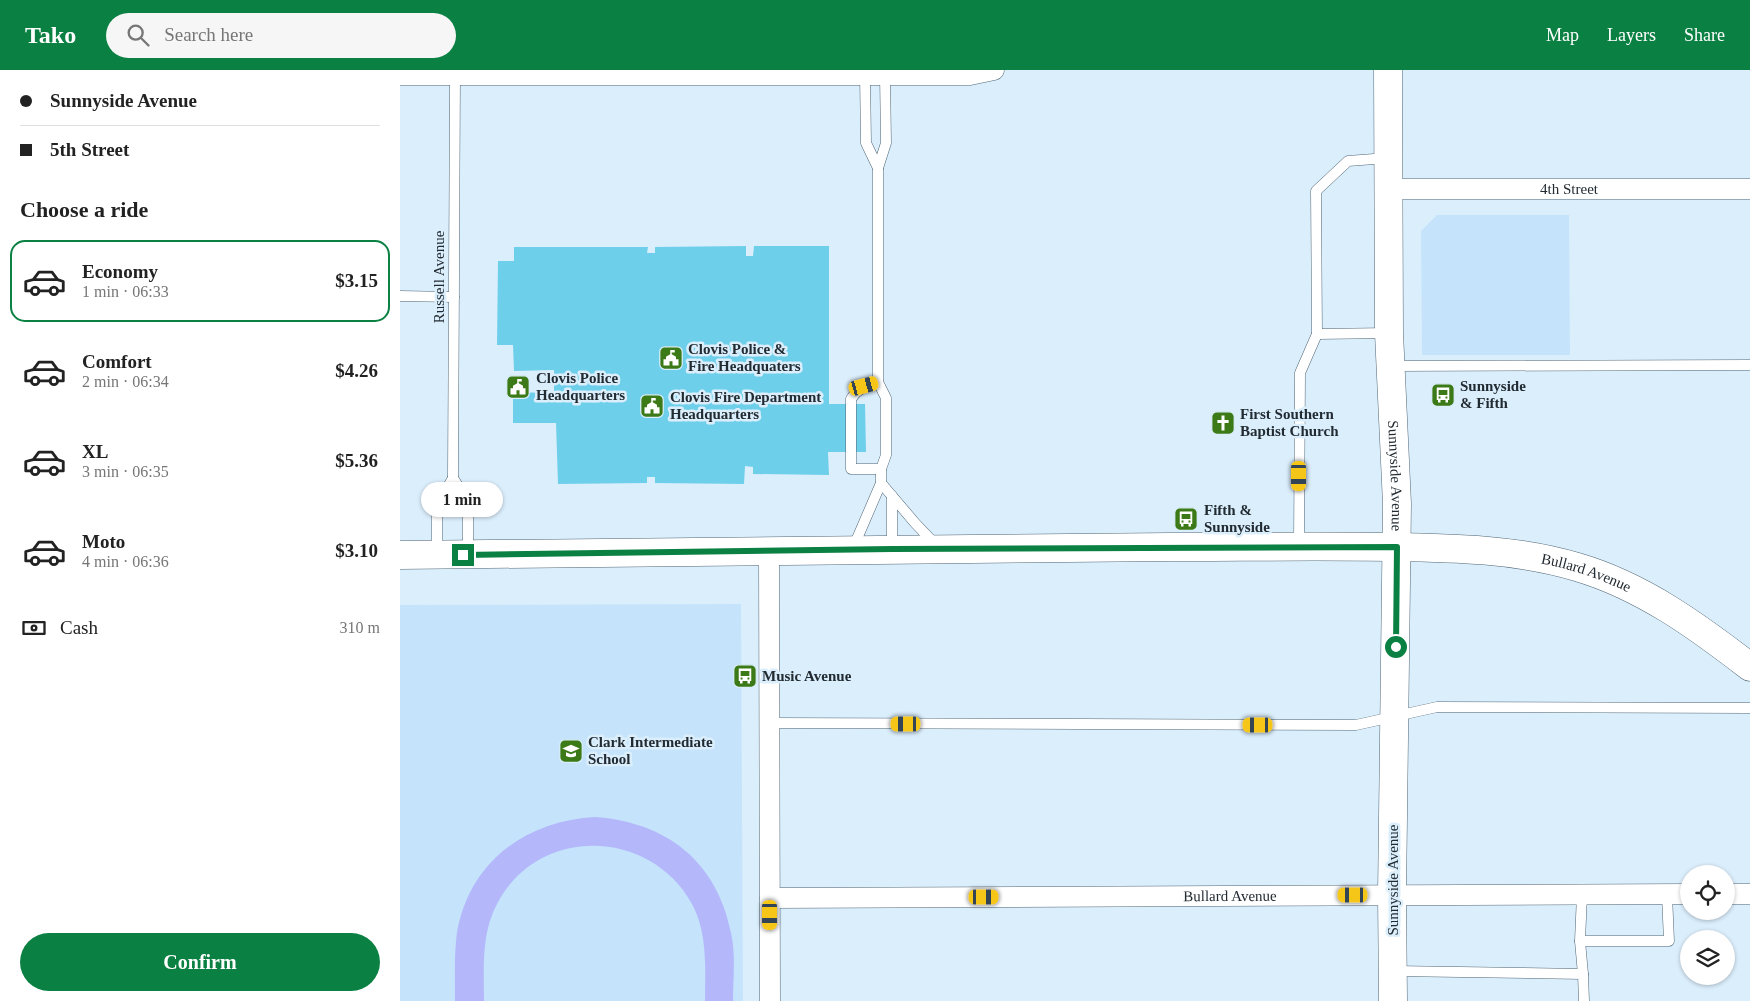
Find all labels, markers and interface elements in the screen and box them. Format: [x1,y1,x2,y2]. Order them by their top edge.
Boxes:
search box [106,13,456,58]
icon: search [124,21,152,49]
text: Tako [25,22,76,48]
text: Search here [164,24,253,45]
text: Map [1546,25,1579,45]
text: Layers [1607,25,1656,45]
text: Share [1684,25,1725,45]
text: Sunnyside Avenue [50,90,197,111]
text: 5th Street [50,139,129,160]
street label: 4th Street [1540,181,1599,197]
text: Choose a ride [20,197,148,222]
street label: Russell Avenue [431,230,447,323]
icon: car [22,259,67,304]
text: Economy [82,261,158,282]
text: $3.15 [335,270,378,291]
text: 1 min · 06:33 [82,283,169,300]
place label: Clovis Police & Fire Headquaters [688,341,801,374]
public building icon: Clovis Police & Fire Headquaters [658,345,684,371]
icon: car [22,349,67,394]
text: Comfort [82,351,152,372]
text: $4.26 [335,360,378,381]
place label: Clovis Police Headquarters [536,370,625,403]
text: 2 min · 06:34 [82,373,169,390]
public building icon: Clovis Police Headquarters [505,374,531,400]
car [847,375,880,397]
place label: Sunnyside & Fifth [1460,378,1526,411]
bus stop icon: Sunnyside & Fifth [1430,382,1456,408]
place label: Clovis Fire Department Headquarters [670,389,821,422]
public building icon: Clovis Fire Department Headquarters [639,393,665,419]
place label: First Southern Baptist Church [1240,406,1339,439]
church icon: First Southern Baptist Church [1210,410,1236,436]
street label: Sunnyside Avenue [1385,420,1405,532]
icon: car [22,439,67,484]
text: XL [82,441,108,462]
text: $5.36 [335,450,378,471]
car [1291,461,1306,491]
text: 3 min · 06:35 [82,463,169,480]
callout: 1 min [422,482,504,518]
text: 1 min [443,491,481,508]
place label: Fifth & Sunnyside [1204,502,1270,535]
bus stop icon: Fifth & Sunnyside [1173,506,1199,532]
icon: car [22,529,67,574]
text: Moto [82,531,125,552]
text: $3.10 [335,540,378,561]
route end [452,544,474,566]
street label: Bullard Avenue [1540,550,1634,595]
text: 4 min · 06:36 [82,553,169,570]
icon: cash [20,614,48,642]
text: Cash [60,617,98,638]
text: 310 m [340,619,380,636]
route start [1385,636,1407,658]
bus stop icon: Music Avenue [732,663,758,689]
place label: Music Avenue [762,668,852,684]
car [891,717,921,732]
car [1243,718,1273,733]
place label: Clark Intermediate School [588,734,713,767]
school or university icon: Clark Intermediate School [558,738,584,764]
street label: Sunnyside Avenue [1385,824,1401,935]
map controls [1680,865,1735,985]
button: locate [1680,865,1735,920]
street label: Bullard Avenue [1183,888,1277,904]
car [1338,888,1368,903]
car [969,890,999,905]
car [762,900,777,930]
button: layers [1680,930,1735,985]
button: Confirm [20,933,380,991]

